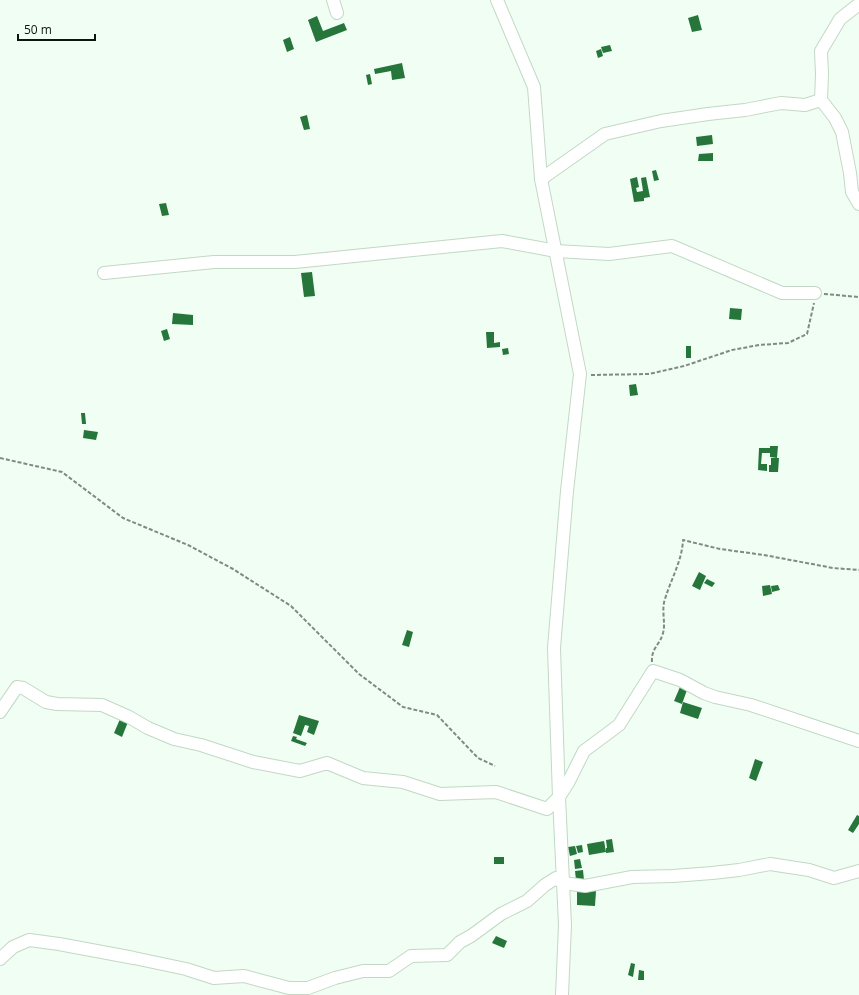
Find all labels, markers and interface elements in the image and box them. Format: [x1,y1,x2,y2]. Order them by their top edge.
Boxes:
scale bar [18,16,95,42]
text: 50 m [24,21,52,38]

